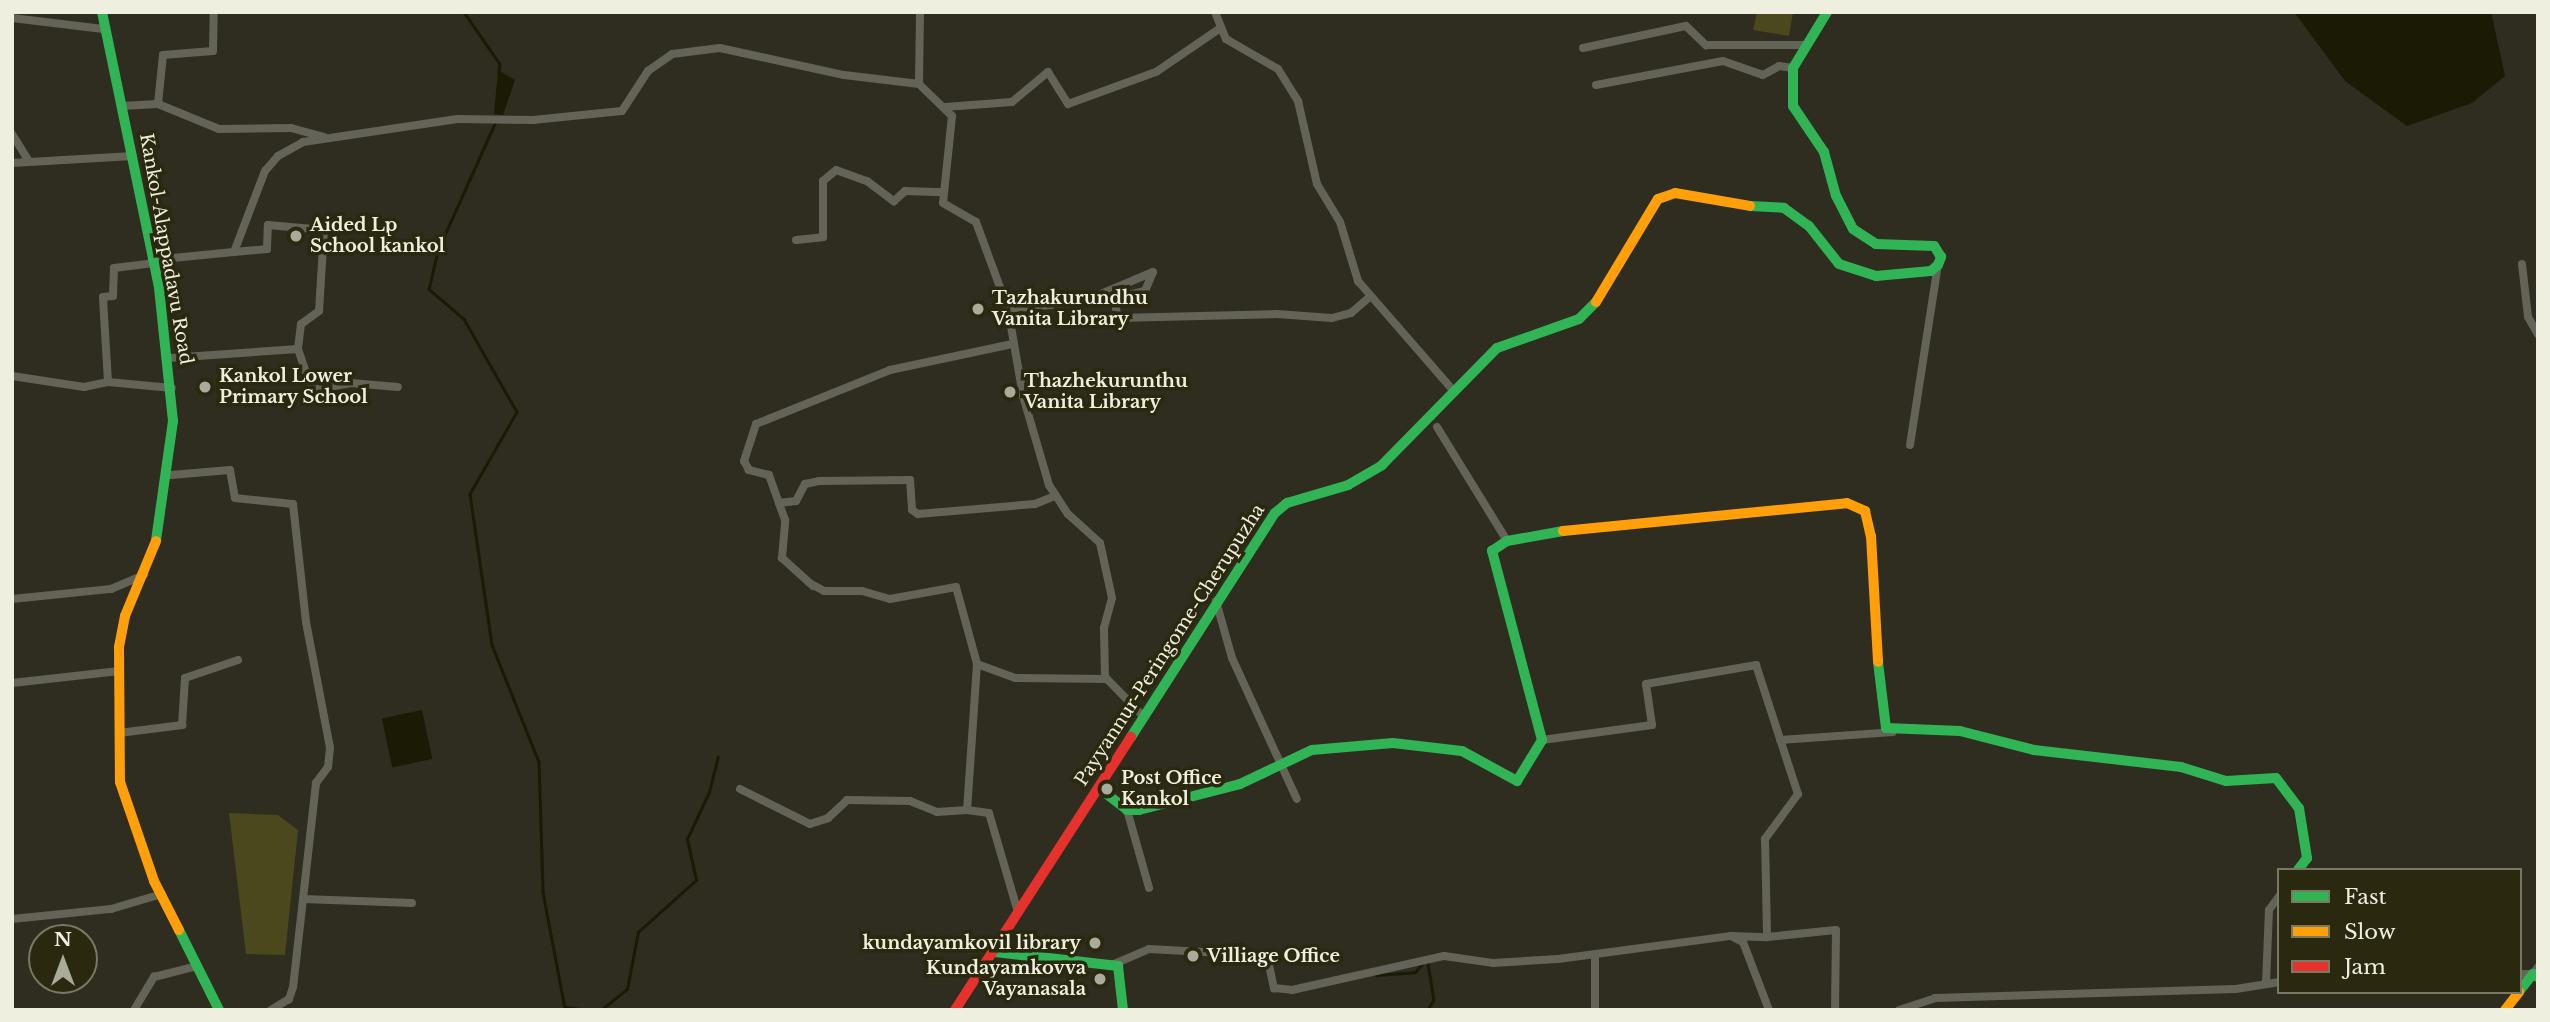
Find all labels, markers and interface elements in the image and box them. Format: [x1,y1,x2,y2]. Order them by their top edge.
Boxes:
street label: Kankol-Alappadavu Road [135,132,197,366]
place label: Aided Lp School kankol [310,215,445,258]
marker: Aided Lp School kankol [288,228,304,244]
place label: Tazhakurundhu Vanita Library [992,288,1148,330]
marker: Tazhakurundhu Vanita Library [970,301,986,317]
place label: Kankol Lower Primary School [219,366,368,408]
place label: Thazhekurunthu Vanita Library [1024,371,1188,414]
marker: Kankol Lower Primary School [197,379,213,395]
marker: Thazhekurunthu Vanita Library [1002,384,1018,400]
street label: Payyannur-Peringome-Cherupuzha [1071,500,1269,790]
place label: Post Office Kankol [1121,768,1222,810]
marker: Post Office Kankol [1099,781,1115,797]
legend [2277,868,2522,994]
text: Fast [2344,884,2386,910]
text: Slow [2344,919,2396,945]
north arrow [28,924,98,994]
text: N [54,928,72,951]
place label: kundayamkovil library [862,932,1081,954]
marker: kundayamkovil library [1087,935,1103,951]
place label: Villiage Office [1207,945,1340,967]
marker: Villiage Office [1185,948,1201,964]
text: Jam [2344,954,2386,980]
place label: Kundayamkovva Vayanasala [926,958,1086,1000]
marker: Kundayamkovva Vayanasala [1092,971,1108,987]

